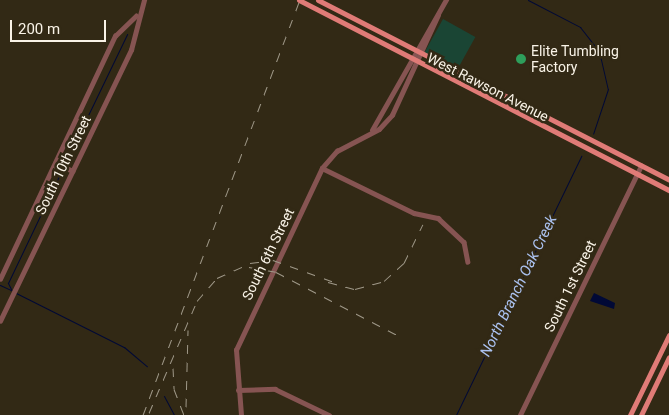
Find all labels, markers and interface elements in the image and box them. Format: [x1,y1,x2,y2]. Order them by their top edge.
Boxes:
scale bar [12,10,109,42]
text: 200 m [18,20,60,38]
place label: Elite Tumbling Factory [531,43,619,75]
street label: West Rawson Avenue [425,49,551,125]
marker: Elite Tumbling Factory [515,53,527,65]
street label: South 10th Street [32,113,94,217]
street label: South 6th Street [238,205,298,303]
water label: North Branch Oak Creek [477,212,561,360]
street label: South 1st Street [541,237,599,335]

